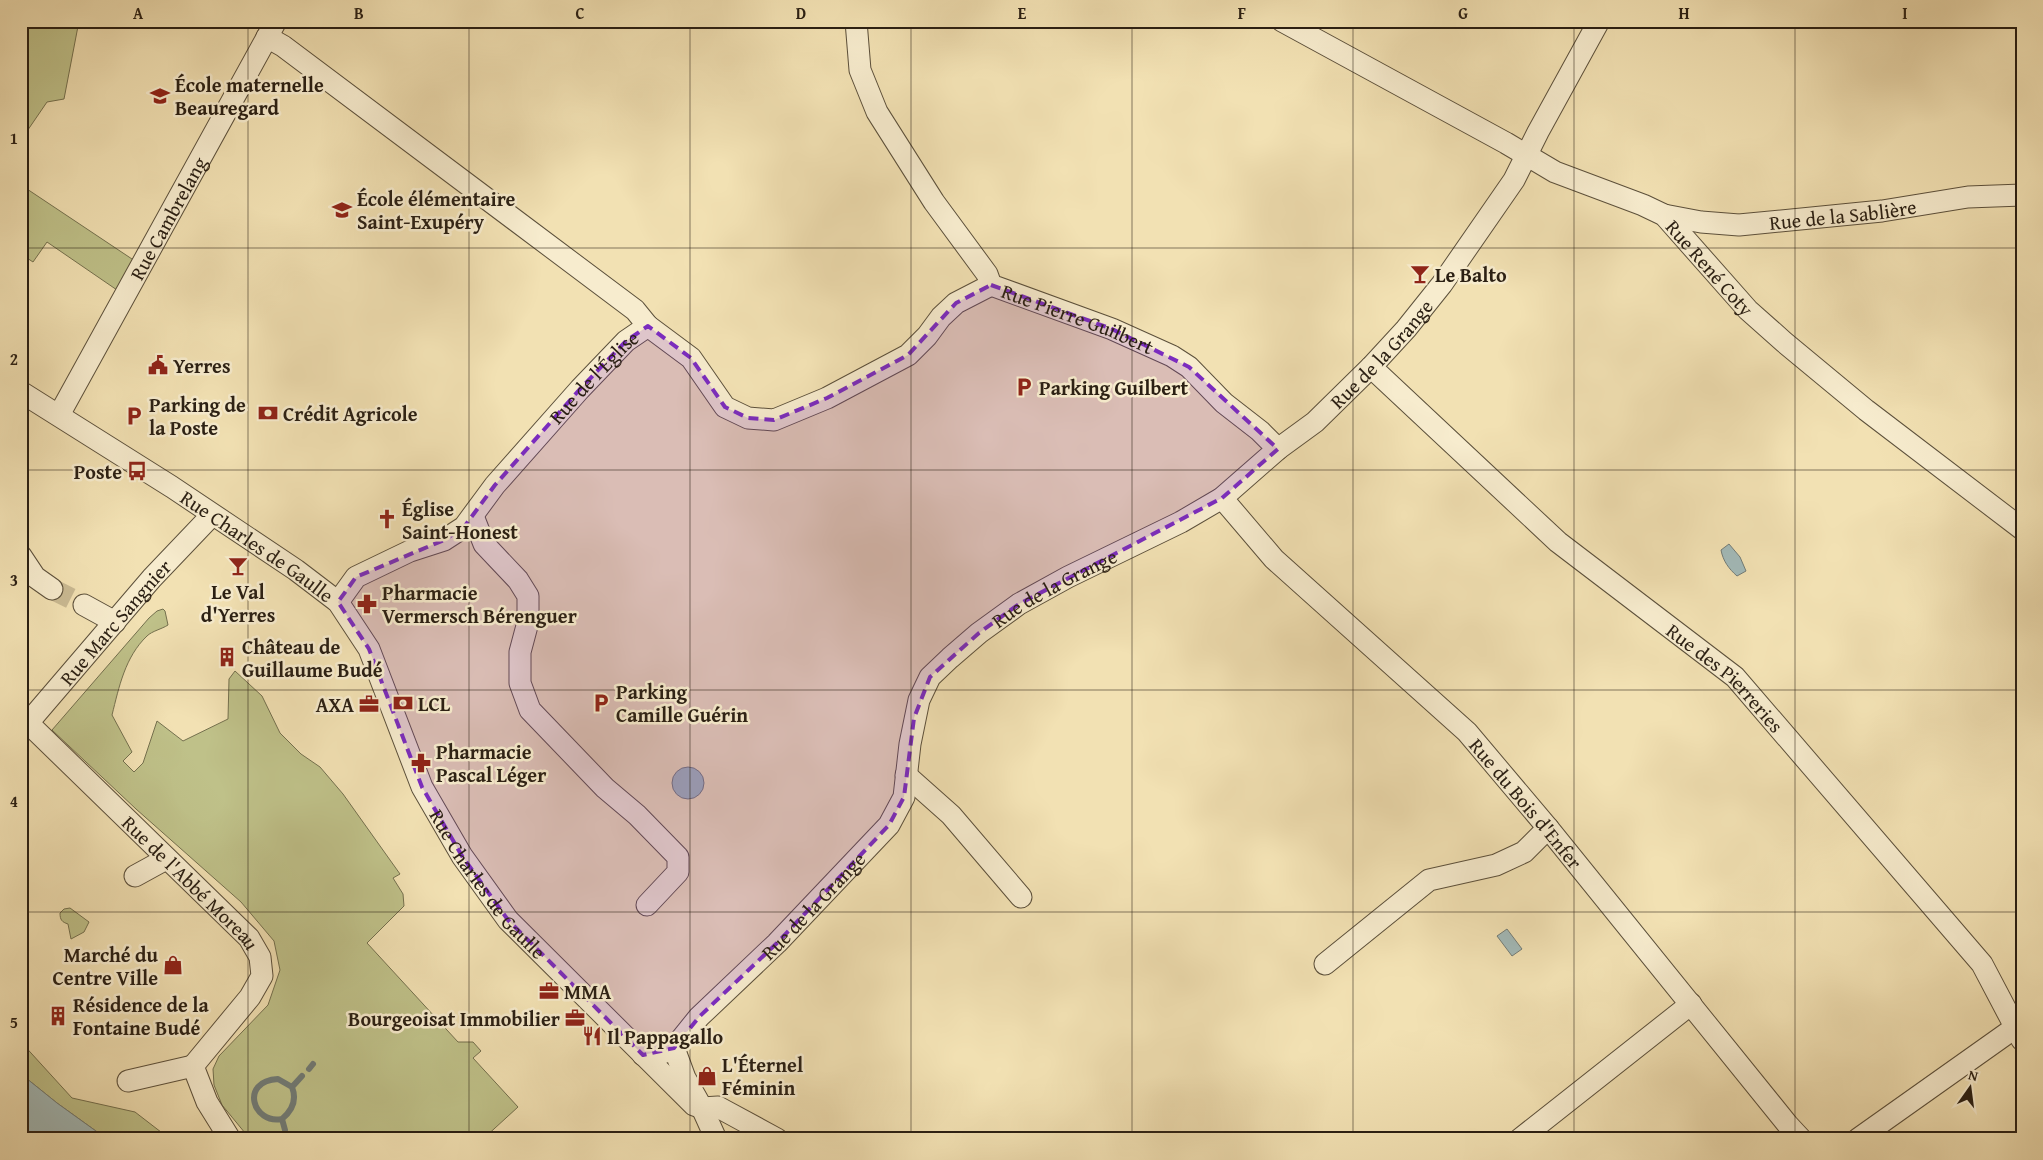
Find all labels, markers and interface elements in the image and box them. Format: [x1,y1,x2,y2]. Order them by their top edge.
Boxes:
text: A [133,1,144,25]
text: B [354,1,364,25]
text: C [575,1,585,25]
text: D [796,1,806,25]
text: E [1018,1,1027,25]
text: F [1238,1,1246,25]
text: G [1458,1,1468,25]
text: H [1678,1,1690,25]
text: I [1902,1,1908,25]
place label: École maternelle Beauregard [175,70,324,122]
school or university icon: École maternelle Beauregard [149,85,171,107]
text: 1 [10,126,18,150]
street label: Rue Cambrelang [122,151,213,285]
place label: École élémentaire Saint-Exupéry [357,184,516,236]
street label: Rue de la Sablière [1768,191,1918,236]
school or university icon: École élémentaire Saint-Exupéry [331,199,353,221]
street label: Rue René Coty [1660,213,1761,322]
place label: Le Balto [1435,260,1507,289]
bar icon: Le Balto [1409,263,1431,285]
street label: Rue Pierre Guilbert [998,276,1159,361]
street label: Rue de la Grange [1323,293,1439,415]
street label: Rue de l'Église [541,322,644,430]
text: 2 [10,347,18,371]
place label: Yerres [173,351,231,380]
public building icon: Yerres [147,354,169,376]
place label: Parking Guilbert [1039,373,1188,402]
parking icon: Parking Guilbert [1013,376,1035,398]
place label: Parking de la Poste [149,390,246,442]
place label: Crédit Agricole [283,399,418,428]
bank icon: Crédit Agricole [257,402,279,424]
parking icon: Parking de la Poste [123,405,145,427]
place label: Poste [74,457,122,486]
bus stop icon: Poste [126,460,148,482]
street label: Rue Charles de Gaulle [175,482,340,609]
place label: Église Saint-Honest [402,494,518,546]
church icon: Église Saint-Honest [376,508,398,530]
street label: Rue de la Grange [985,541,1122,634]
street label: Rue Marc Sangnier [52,552,177,691]
bar icon: Le Val d'Yerres [227,555,249,577]
text: 3 [10,568,18,592]
place label: Le Val d'Yerres [201,577,275,629]
place label: Pharmacie Vermersch Bérenguer [382,578,577,630]
pharmacy icon: Pharmacie Vermersch Bérenguer [356,593,378,615]
street label: Rue des Pierreries [1661,616,1791,739]
place label: Château de Guillaume Budé [242,632,383,684]
building icon: Château de Guillaume Budé [216,646,238,668]
place label: Parking Camille Guérin [616,677,748,729]
place label: LCL [418,689,451,718]
place label: AXA [316,690,354,719]
bank icon: LCL [392,692,414,714]
parking icon: Parking Camille Guérin [590,692,612,714]
office icon: AXA [358,693,380,715]
street label: Rue du Bois d'Enfer [1463,731,1590,875]
place label: Pharmacie Pascal Léger [436,737,546,789]
pharmacy icon: Pharmacie Pascal Léger [410,752,432,774]
text: 4 [10,789,18,813]
street label: Rue Charles de Gaulle [423,803,553,965]
street label: Rue de l'Abbé Moreau [116,808,267,955]
street label: Rue de la Grange [754,845,871,966]
place label: Marché du Centre Ville [53,940,159,992]
shop icon: Marché du Centre Ville [162,954,184,976]
place label: MMA [564,977,611,1006]
office icon: MMA [538,980,560,1002]
place label: Résidence de la Fontaine Budé [73,990,209,1042]
place label: Bourgeoisat Immobilier [348,1004,560,1033]
building icon: Résidence de la Fontaine Budé [47,1005,69,1027]
office icon: Bourgeoisat Immobilier [564,1007,586,1029]
text: 5 [10,1010,18,1034]
place label: Il Pappagallo [607,1022,723,1051]
restaurant icon: Il Pappagallo [581,1025,603,1047]
place label: L'Éternel Féminin [722,1050,803,1102]
north arrow [1946,1062,1996,1112]
shop icon: L'Éternel Féminin [696,1065,718,1087]
text: N [1966,1065,1981,1086]

